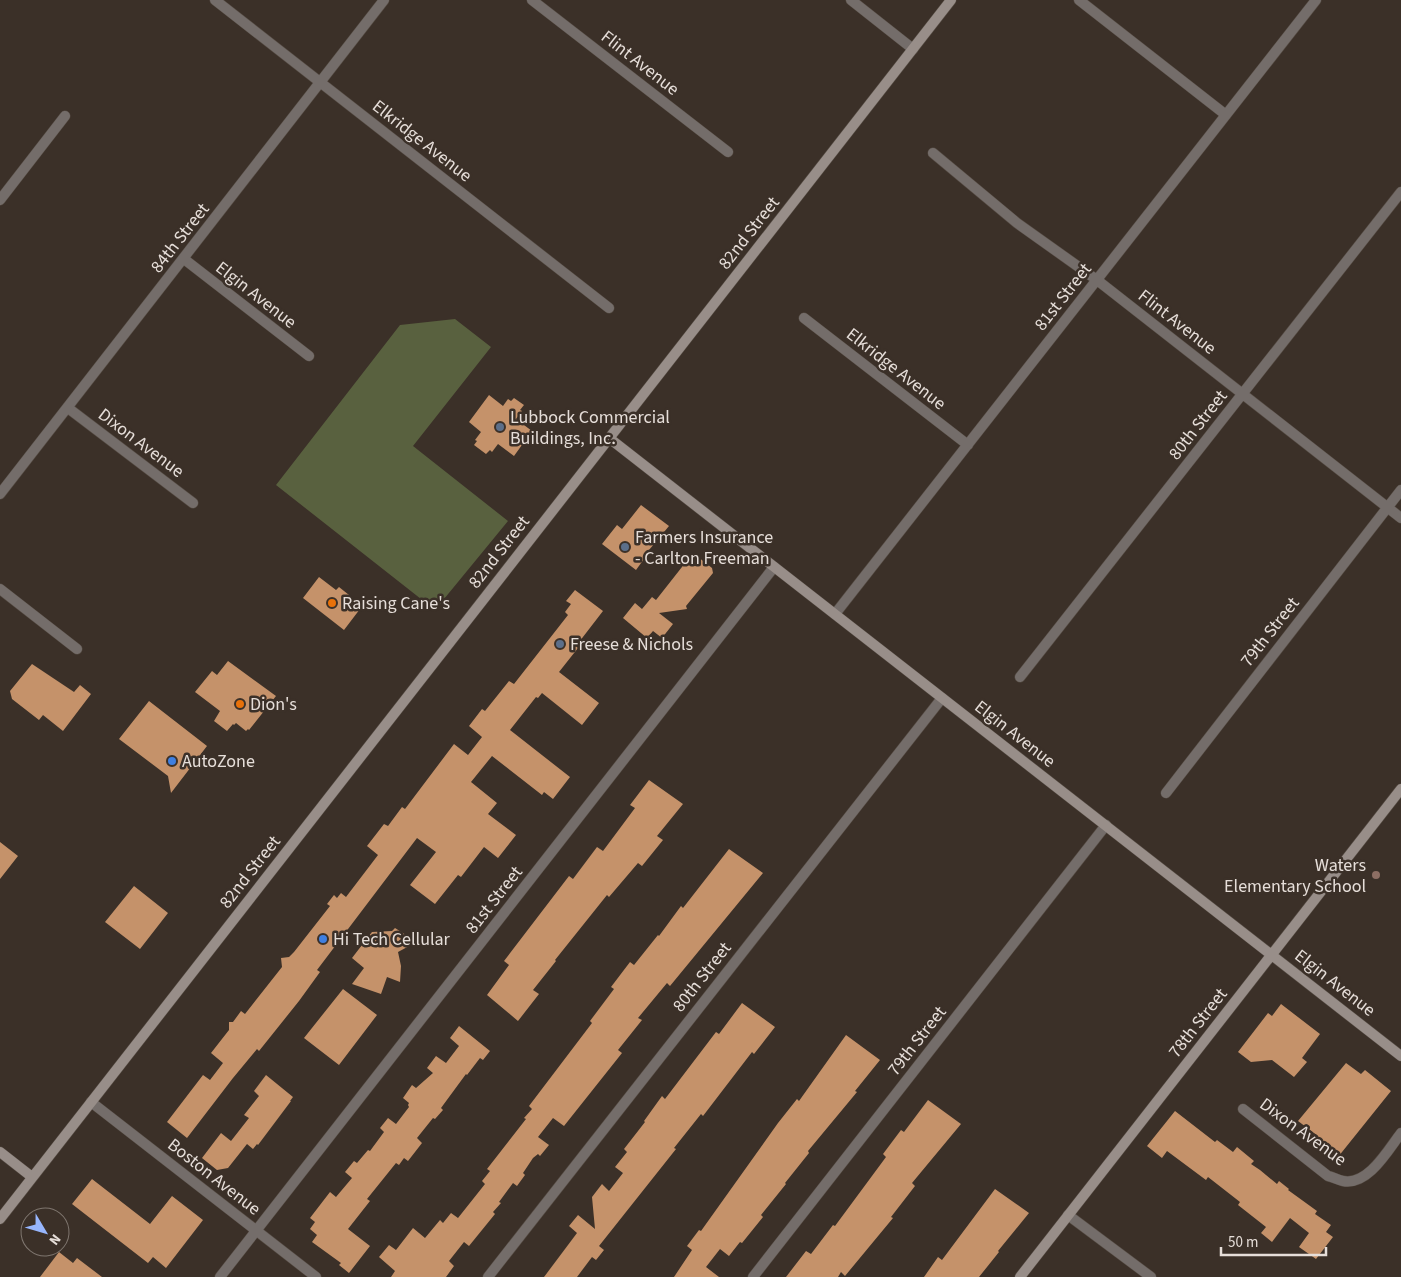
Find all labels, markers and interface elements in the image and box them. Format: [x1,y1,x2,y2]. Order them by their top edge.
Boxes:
street label: Flint Avenue [596,25,684,101]
street label: Elkridge Avenue [367,94,477,188]
street label: 82nd Street [713,191,785,275]
street label: 84th Street [145,198,215,278]
street label: Elgin Avenue [210,255,302,335]
street label: 81st Street [1029,258,1097,336]
street label: Flint Avenue [1133,284,1221,360]
street label: Elkridge Avenue [841,322,951,416]
street label: 80th Street [1163,385,1233,465]
street label: Dixon Avenue [93,402,189,484]
place label: Lubbock Commercial Buildings, Inc. [510,405,670,451]
marker: Lubbock Commercial Buildings, Inc. [494,421,506,433]
street label: 82nd Street [463,510,535,594]
place label: Farmers Insurance - Carlton Freeman [635,525,773,571]
marker: Farmers Insurance - Carlton Freeman [619,541,631,553]
place label: Raising Cane's [342,591,450,616]
street label: 79th Street [1235,592,1305,672]
marker: Raising Cane's [326,597,338,609]
place label: Freese & Nichols [570,632,693,657]
marker: Freese & Nichols [554,638,566,650]
place label: Dion's [250,692,297,717]
street label: Elgin Avenue [969,694,1061,774]
marker: Dion's [234,698,246,710]
place label: AutoZone [182,749,255,774]
marker: AutoZone [166,755,178,767]
street label: 82nd Street [214,830,286,914]
place label: Waters Elementary School [1224,853,1366,899]
street label: 81st Street [460,861,528,939]
marker: Waters Elementary School [1370,869,1382,881]
place label: Hi Tech Cellular [333,927,451,952]
marker: Hi Tech Cellular [317,933,329,945]
street label: 80th Street [667,937,737,1017]
street label: Elgin Avenue [1289,943,1381,1023]
street label: 78th Street [1163,983,1233,1063]
street label: 79th Street [882,1001,952,1081]
street label: Dixon Avenue [1254,1092,1352,1172]
street label: Boston Avenue [162,1133,266,1221]
north arrow [20,1207,70,1257]
scale bar [1221,1224,1326,1256]
text: N [44,1230,65,1249]
text: 50 m [1228,1232,1258,1253]

